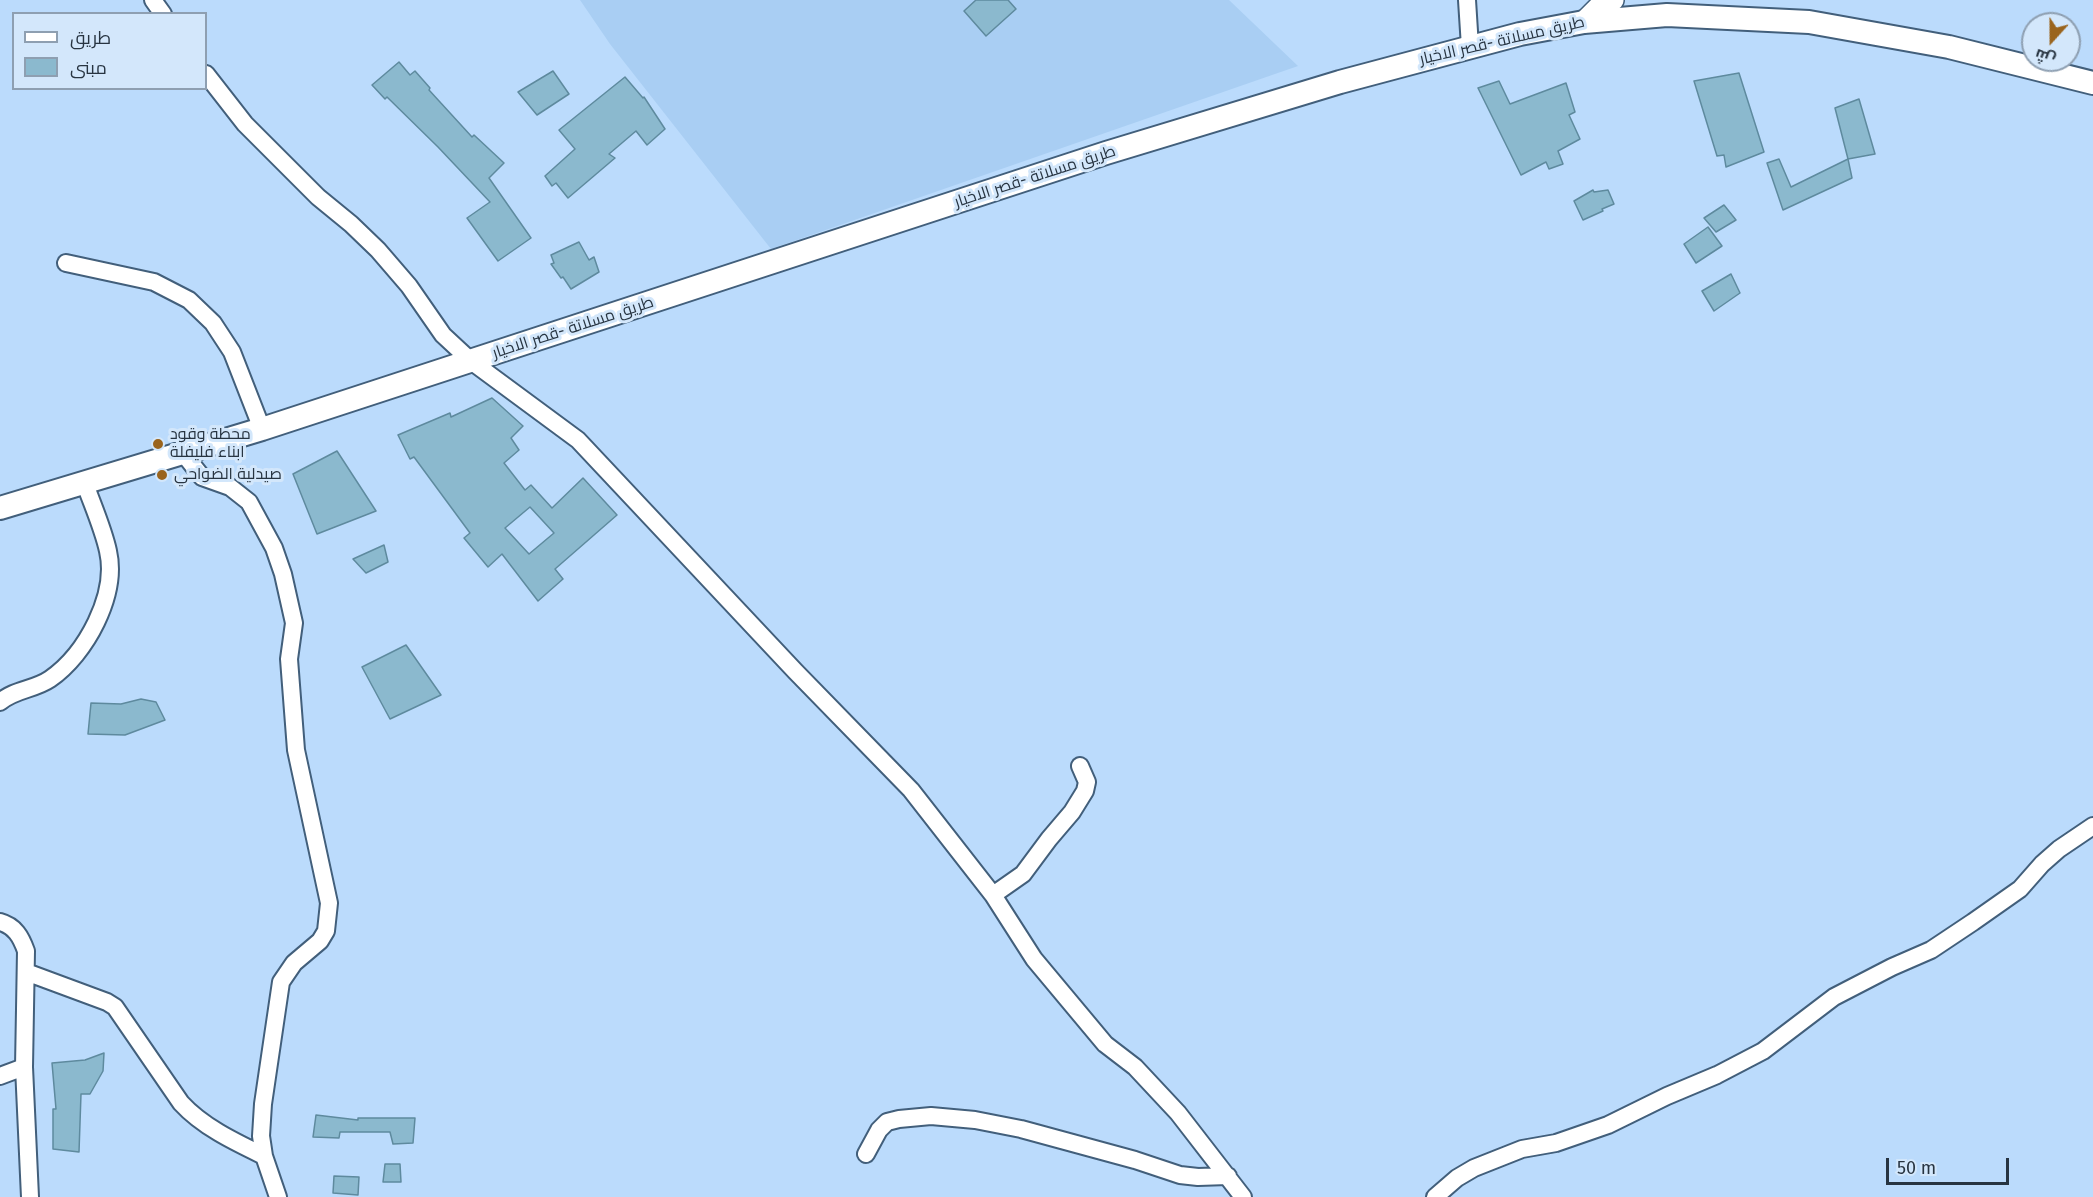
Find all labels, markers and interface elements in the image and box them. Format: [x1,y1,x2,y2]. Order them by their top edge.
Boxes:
legend [12,12,207,90]
north arrow [2021,12,2081,72]
street label: طريق مسلاتة -قصر الاخيار [1418,13,1586,69]
text: طريق [70,27,111,49]
text: ش [2032,45,2058,70]
text: مبنى [70,57,107,79]
street label: طريق مسلاتة -قصر الاخيار [952,142,1118,212]
street label: طريق مسلاتة -قصر الاخيار [490,293,656,363]
place label: محطة وقود ابناء فليفلة [170,425,251,463]
marker: محطة وقود ابناء فليفلة [151,437,165,451]
place label: صيدلية الضواحي [174,465,282,485]
marker: صيدلية الضواحي [155,468,169,482]
scale bar [1889,1146,2012,1184]
text: 50 m [1897,1157,1936,1179]

